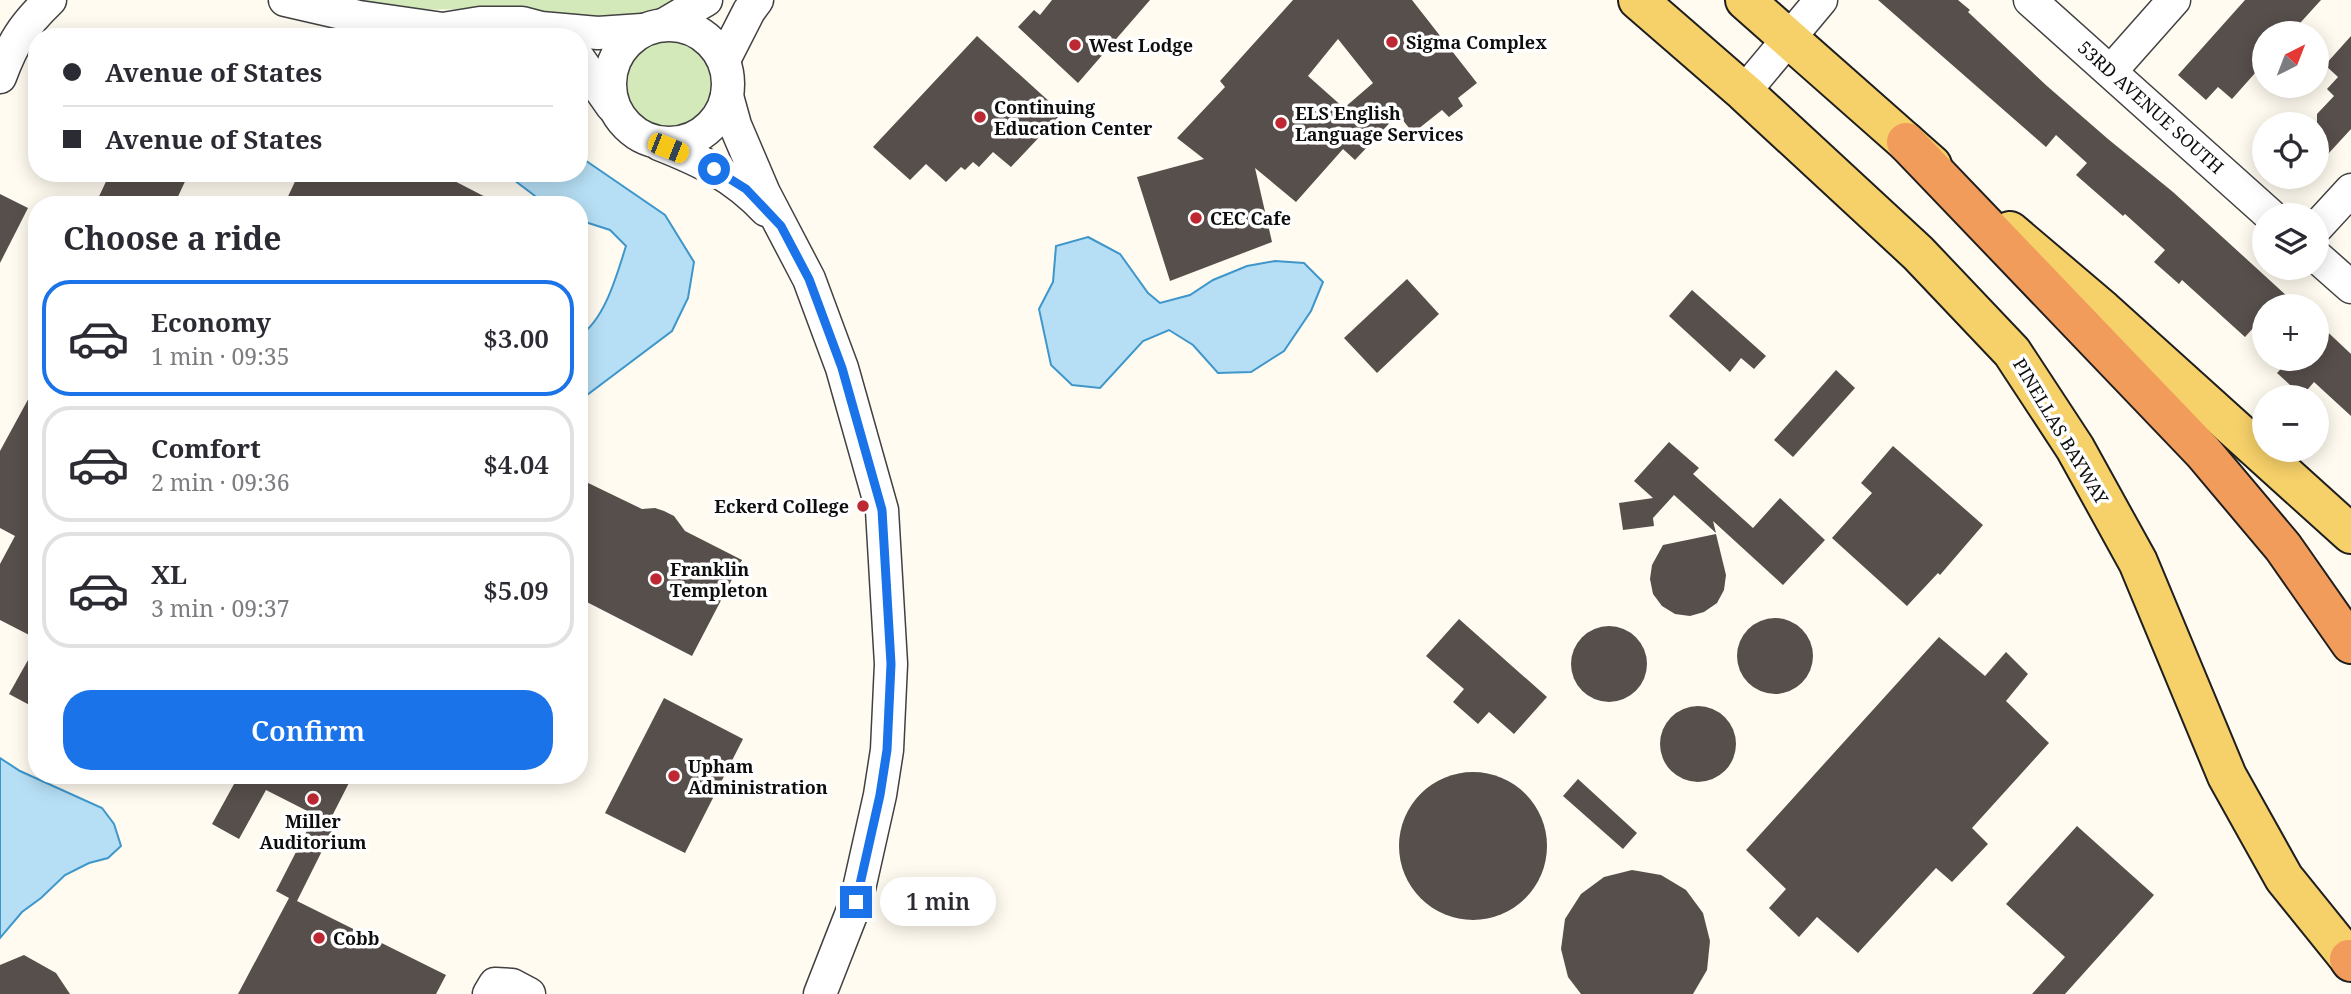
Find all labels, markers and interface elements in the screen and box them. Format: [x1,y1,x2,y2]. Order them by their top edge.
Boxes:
north arrow [2252,21,2329,98]
map controls [2252,21,2329,462]
place label: Sigma Complex [1406,30,1547,54]
place label: West Lodge [1089,33,1193,57]
marker: Sigma Complex [1384,34,1400,50]
street label: 53RD AVENUE SOUTH [2073,35,2229,179]
marker: West Lodge [1067,37,1083,53]
text: Avenue of States [105,54,322,90]
place label: Continuing Education Center [994,95,1153,140]
place label: ELS English Language Services [1295,101,1464,146]
marker: Continuing Education Center [972,109,988,125]
button: locate [2252,112,2329,189]
marker: ELS English Language Services [1273,115,1289,131]
text: Avenue of States [105,121,322,157]
car [645,130,692,166]
route start [698,153,730,185]
button: layers [2252,203,2329,280]
place label: CEC Cafe [1210,206,1291,230]
marker: CEC Cafe [1188,210,1204,226]
text: Choose a ride [63,216,282,259]
button: + [2252,294,2329,371]
text: Economy [151,304,271,340]
icon: car [67,307,130,370]
text: $3.00 [483,320,549,356]
text: 1 min · 09:35 [151,340,289,372]
street label: PINELLAS BAYWAY [2008,354,2115,509]
button: − [2252,385,2329,462]
text: Comfort [151,430,261,466]
icon: car [67,433,130,496]
text: $4.04 [483,446,549,482]
text: 2 min · 09:36 [151,466,289,498]
place label: Eckerd College [714,494,849,518]
marker: Eckerd College [855,498,871,514]
text: XL [151,556,187,592]
place label: Franklin Templeton [670,557,768,602]
icon: car [67,559,130,622]
marker: Franklin Templeton [648,571,664,587]
text: $5.09 [483,572,549,608]
text: 3 min · 09:37 [151,592,289,624]
button: Confirm [63,690,553,770]
place label: Upham Administration [688,754,828,799]
marker: Upham Administration [666,768,682,784]
marker: Miller Auditorium [305,791,321,807]
place label: Miller Auditorium [259,809,367,854]
callout: 1 min [880,878,996,926]
text: 1 min [906,885,970,917]
route end [840,886,872,918]
place label: Cobb [333,926,379,950]
marker: Cobb [311,930,327,946]

